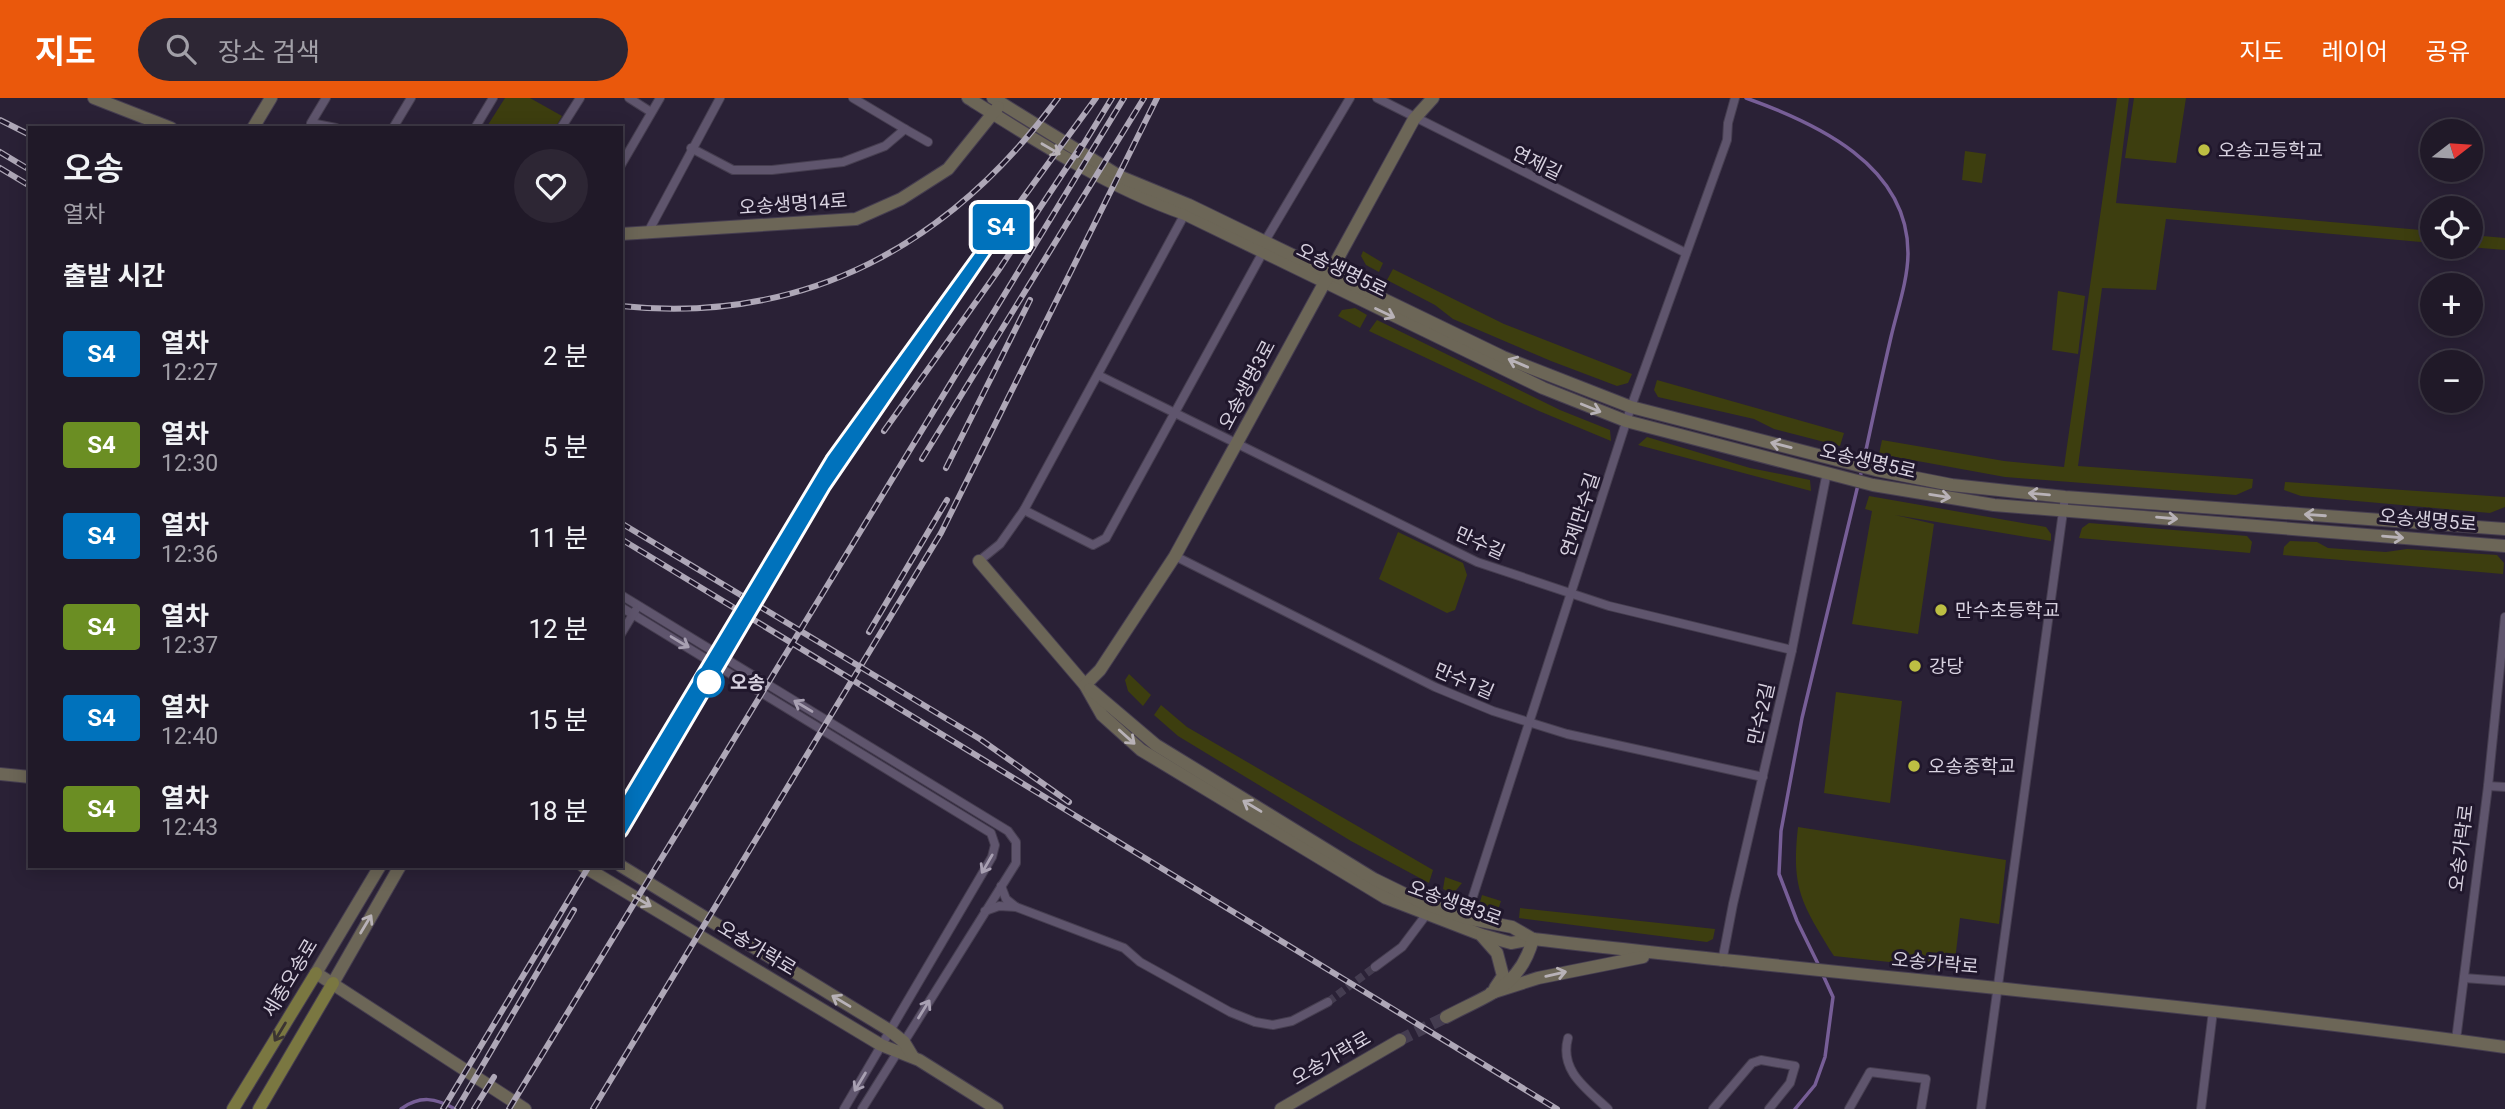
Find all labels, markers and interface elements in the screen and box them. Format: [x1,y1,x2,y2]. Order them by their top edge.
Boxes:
search box [138,18,628,81]
icon: search [162,30,200,68]
text: 지도 [35,32,96,71]
text: 장소 검색 [218,37,320,67]
text: 지도 [2239,38,2284,66]
text: 레이어 [2322,38,2388,66]
text: 공유 [2426,38,2470,66]
north arrow [2420,119,2483,182]
map controls [2420,119,2483,413]
place label: 오송고등학교 [2218,139,2323,162]
street label: 연제길 [1508,141,1566,185]
one-way arrow [1040,142,1060,156]
marker: 오송고등학교 [2196,142,2212,158]
text: 오송 [63,149,124,188]
button: heart [514,149,588,223]
street label: 오송생명14로 [738,189,848,219]
button: locate [2420,196,2483,259]
text: 열차 [63,201,105,228]
line badge: S4 [970,204,1032,250]
text: S4 [987,213,1015,241]
street label: 오송생명5로 [1293,238,1391,302]
text: 출발 시간 [63,261,165,291]
button: + [2420,273,2483,336]
one-way arrow [1374,306,1395,320]
text: 열차 [161,328,209,358]
street label: 오송생명3로 [1214,336,1280,434]
text: S4 [87,340,116,368]
text: 2 분 [543,341,588,371]
button: − [2420,350,2483,413]
one-way arrow [1507,356,1529,369]
text: 12:27 [161,359,218,386]
one-way arrow [1580,402,1602,415]
text: 열차 [161,419,209,449]
text: S4 [87,431,116,459]
text: 5 분 [543,432,588,462]
one-way arrow [1770,438,1793,451]
street label: 오송생명5로 [1818,439,1918,483]
text: 12:30 [161,450,218,477]
street label: 연제만수길 [1556,470,1604,560]
one-way arrow [2028,487,2051,500]
one-way arrow [1928,490,1951,503]
street label: 오송생명5로 [2378,504,2478,536]
one-way arrow [2304,508,2327,521]
text: 열차 [161,510,209,540]
one-way arrow [2155,512,2177,525]
text: S4 [87,522,116,550]
street label: 만수길 [1451,522,1509,564]
text: 11 분 [528,523,588,553]
one-way arrow [2382,531,2404,544]
text: 12:36 [161,541,218,568]
place label: 만수초등학교 [1955,599,2060,622]
text: 열차 [161,601,209,631]
marker: 만수초등학교 [1933,602,1949,618]
text: S4 [87,613,116,641]
text: 12 분 [528,614,588,644]
text: 12:37 [161,632,218,659]
one-way arrow [669,636,689,650]
place label: 강당 [1929,655,1964,678]
street label: 만수1길 [1430,658,1498,704]
marker: 강당 [1907,658,1923,674]
marker: 오송 [694,667,724,697]
place label: 오송 [730,671,765,694]
street label: 만수2길 [1743,681,1779,747]
text: 열차 [161,692,209,722]
one-way arrow [793,698,813,712]
text: S4 [87,704,116,732]
text: 15 분 [528,705,588,735]
text: 12:40 [161,723,218,750]
one-way arrow [1118,729,1135,746]
place label: 오송중학교 [1928,755,2015,778]
marker: 오송중학교 [1906,758,1922,774]
text: 열차 [161,783,209,813]
text: S4 [87,795,116,823]
text: 18 분 [528,796,588,826]
one-way arrow [1243,798,1263,812]
street label: 오송가락로 [2444,803,2478,893]
text: 12:43 [161,814,218,841]
one-way arrow [980,853,993,874]
street label: 오송생명3로 [1405,875,1505,931]
one-way arrow [631,894,651,908]
one-way arrow [359,914,373,934]
street label: 오송가락로 [714,916,800,980]
street label: 세종오송로 [258,935,322,1021]
street label: 오송가락로 [1890,948,1980,978]
one-way arrow [1544,967,1567,980]
one-way arrow [831,993,851,1007]
one-way arrow [918,1000,932,1020]
one-way arrow [273,1021,287,1041]
street label: 오송가락로 [1287,1026,1375,1090]
one-way arrow [853,1071,867,1091]

